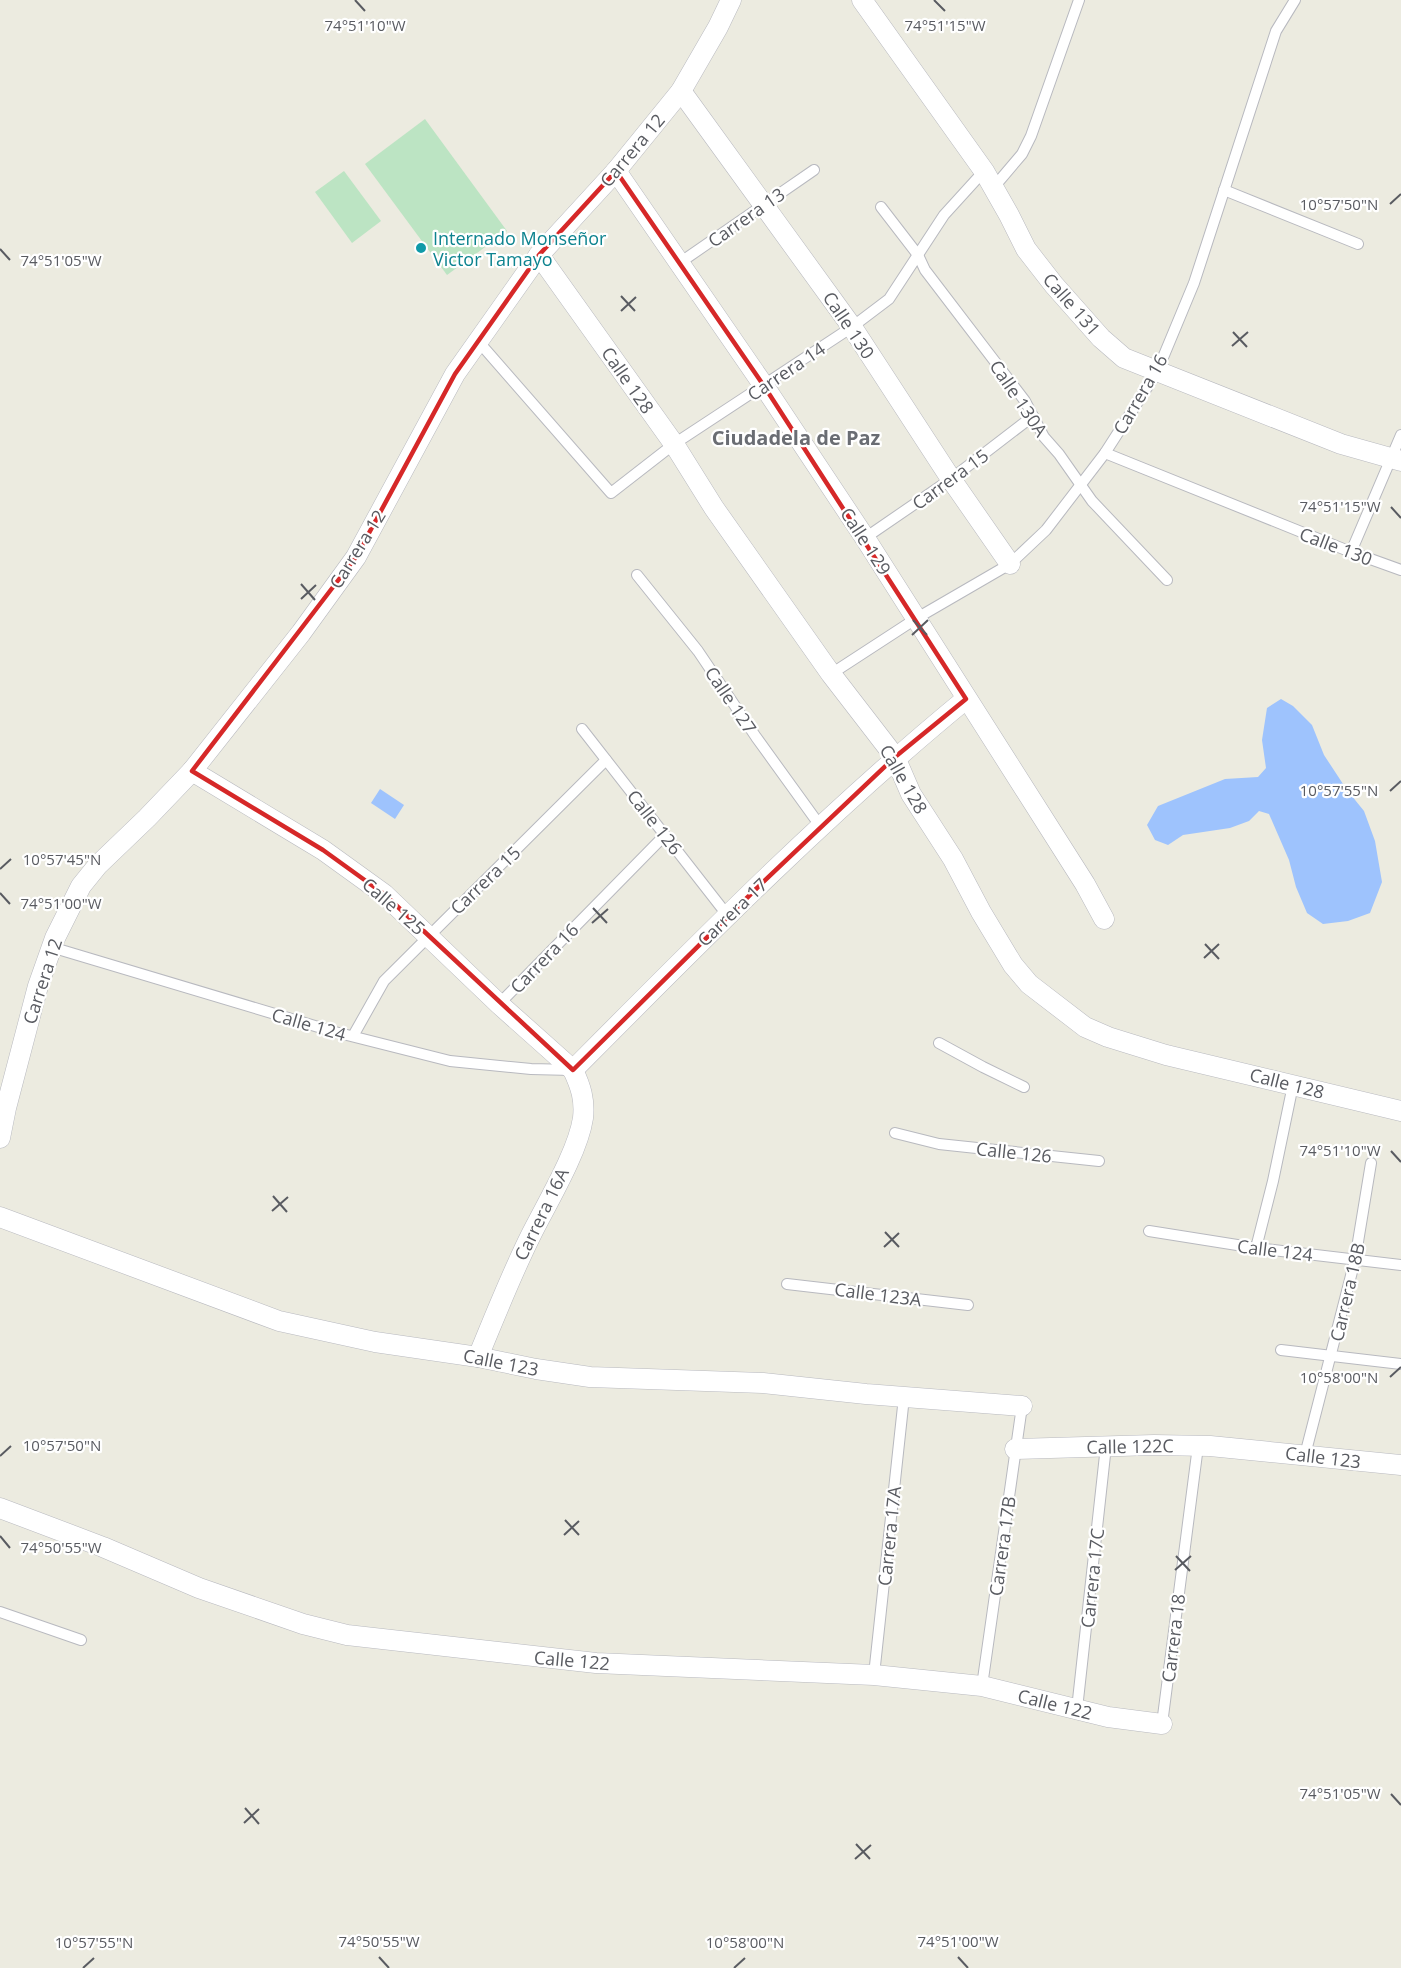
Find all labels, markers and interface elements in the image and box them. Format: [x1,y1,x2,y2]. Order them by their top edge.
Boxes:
text: 74°51'10"W [325,15,406,35]
text: 74°51'15"W [905,15,986,35]
street label: Carrera 12 [594,108,670,192]
street label: Carrera 13 [703,182,789,252]
text: 10°57'50"N [1300,194,1378,214]
place label: Internado Monseñor Victor Tamayo [433,226,607,271]
marker: Internado Monseñor Victor Tamayo [414,241,428,255]
text: 74°51'05"W [21,250,102,270]
street label: Calle 131 [1038,267,1106,341]
street label: Calle 130 [818,287,880,363]
street label: Carrera 14 [742,336,830,406]
street label: Calle 128 [596,342,660,418]
street label: Carrera 16 [1107,350,1173,438]
street label: Calle 130A [985,355,1054,441]
district label: Ciudadela de Paz [712,424,881,451]
street label: Carrera 15 [907,443,993,515]
text: 74°51'15"W [1300,496,1381,516]
street label: Calle 129 [835,503,897,579]
street label: Carrera 12 [323,505,391,593]
street label: Calle 130 [1296,521,1376,571]
street label: Calle 127 [700,662,762,738]
street label: Calle 128 [875,740,933,818]
text: 10°57'55"N [1300,780,1378,800]
street label: Calle 126 [622,785,688,859]
street label: Carrera 15 [445,841,525,919]
text: 10°57'45"N [23,849,101,869]
street label: Calle 125 [357,872,431,940]
street label: Carrera 17 [692,873,772,951]
text: 74°51'00"W [21,893,102,913]
street label: Carrera 16 [505,918,583,998]
street label: Carrera 12 [17,935,67,1027]
street label: Calle 124 [269,1002,349,1046]
street label: Calle 128 [1247,1062,1327,1104]
street label: Calle 126 [975,1136,1053,1168]
text: 74°51'10"W [1300,1140,1381,1160]
street label: Carrera 16A [508,1163,574,1264]
street label: Calle 124 [1236,1233,1314,1267]
street label: Carrera 18B [1324,1240,1370,1344]
street label: Calle 123A [833,1277,923,1311]
street label: Calle 123 [461,1343,541,1381]
text: 10°58'00"N [1300,1367,1378,1387]
street label: Calle 122C [1086,1433,1174,1459]
text: 10°57'50"N [23,1435,101,1455]
street label: Calle 123 [1284,1440,1362,1474]
street label: Carrera 17A [872,1484,906,1587]
street label: Carrera 17B [983,1495,1021,1597]
street label: Carrera 17C [1075,1527,1109,1629]
text: 74°50'55"W [21,1537,102,1557]
street label: Carrera 18 [1156,1592,1190,1684]
street label: Calle 122 [533,1645,611,1675]
street label: Calle 122 [1015,1683,1095,1725]
text: 74°51'05"W [1300,1783,1381,1803]
text: 74°50'55"W [339,1931,420,1951]
text: 74°51'00"W [918,1931,999,1951]
text: 10°57'55"N [55,1932,133,1952]
text: 10°58'00"N [706,1932,784,1952]

